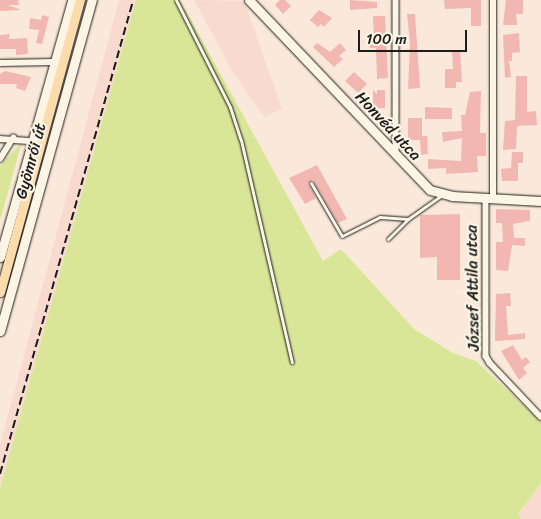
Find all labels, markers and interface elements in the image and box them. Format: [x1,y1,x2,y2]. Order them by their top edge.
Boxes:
scale bar [361,20,470,52]
text: 100 m [366,26,407,52]
street label: Honvéd utca [351,87,425,165]
street label: Gyömrői út [12,121,50,201]
street label: József Attila utca [462,225,484,351]

